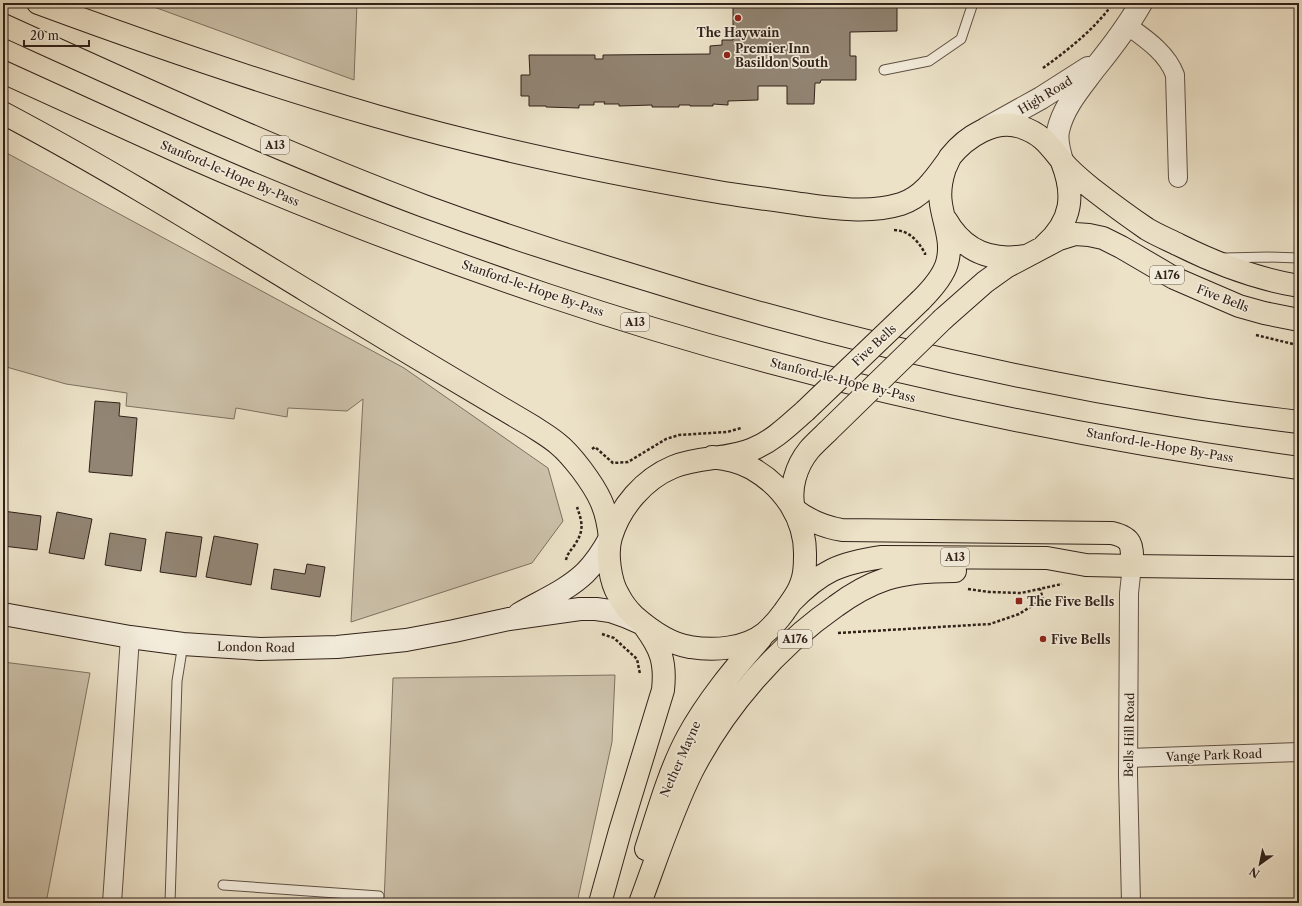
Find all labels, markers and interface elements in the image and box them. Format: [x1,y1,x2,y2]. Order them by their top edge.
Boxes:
marker: The Haywain [733,13,743,23]
scale bar [24,22,89,48]
place label: The Haywain [696,25,780,40]
text: 20 m [30,28,59,43]
place label: Premier Inn Basildon South [735,41,829,70]
marker: Premier Inn Basildon South [722,50,732,60]
street label: High Road [1015,73,1075,117]
road number: A13 [261,136,289,154]
street label: Stanford-le-Hope By-Pass [158,137,302,209]
street label: Stanford-le-Hope By-Pass [460,257,606,319]
road number: A176 [1150,266,1184,284]
street label: Five Bells [1195,281,1251,315]
road number: A13 [621,313,649,331]
street label: Five Bells [849,321,899,369]
street label: Stanford-le-Hope By-Pass [769,355,917,405]
street label: Stanford-le-Hope By-Pass [1085,425,1235,465]
road number: A13 [941,548,969,566]
place label: The Five Bells [1027,594,1115,609]
marker: The Five Bells [1014,596,1024,606]
road number: A176 [778,630,812,648]
place label: Five Bells [1051,632,1111,647]
marker: Five Bells [1038,634,1048,644]
street label: London Road [217,639,296,655]
street label: Bells Hill Road [1121,692,1137,777]
street label: Nether Mayne [657,718,704,799]
street label: Vange Park Road [1165,746,1263,764]
north arrow [1240,844,1280,884]
text: N [1246,864,1262,881]

